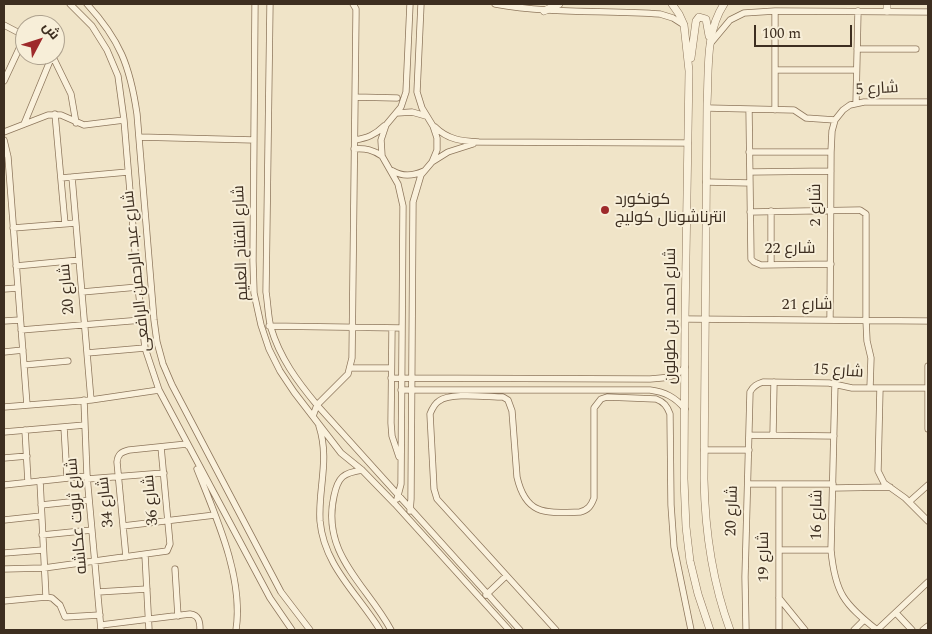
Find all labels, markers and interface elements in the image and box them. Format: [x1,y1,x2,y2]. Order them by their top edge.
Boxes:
north arrow [15,15,65,65]
scale bar [757,15,854,47]
text: ش [37,17,65,44]
text: 100 m [762,22,801,45]
street label: شارع 5 [855,79,899,101]
street label: شارع 2 [807,184,827,226]
street label: شارع الفتاح العليم [230,185,254,301]
street label: شارع عبد الرحمن الرافعى [120,189,156,353]
place label: كونكورد انترناشونال كوليج [615,191,727,229]
marker: كونكورد انترناشونال كوليج [599,204,611,216]
street label: شارع 22 [765,240,815,260]
street label: شارع احمد بن طولون [662,248,682,384]
street label: شارع 20 [56,263,80,315]
street label: شارع 21 [782,296,832,316]
street label: شارع 15 [812,361,864,383]
street label: شارع ثروت عكاشه [63,457,93,575]
street label: شارع 36 [140,474,164,526]
street label: شارع 34 [95,476,119,528]
street label: شارع 20 [723,485,743,537]
street label: شارع 16 [808,489,828,541]
street label: شارع 19 [755,532,775,582]

